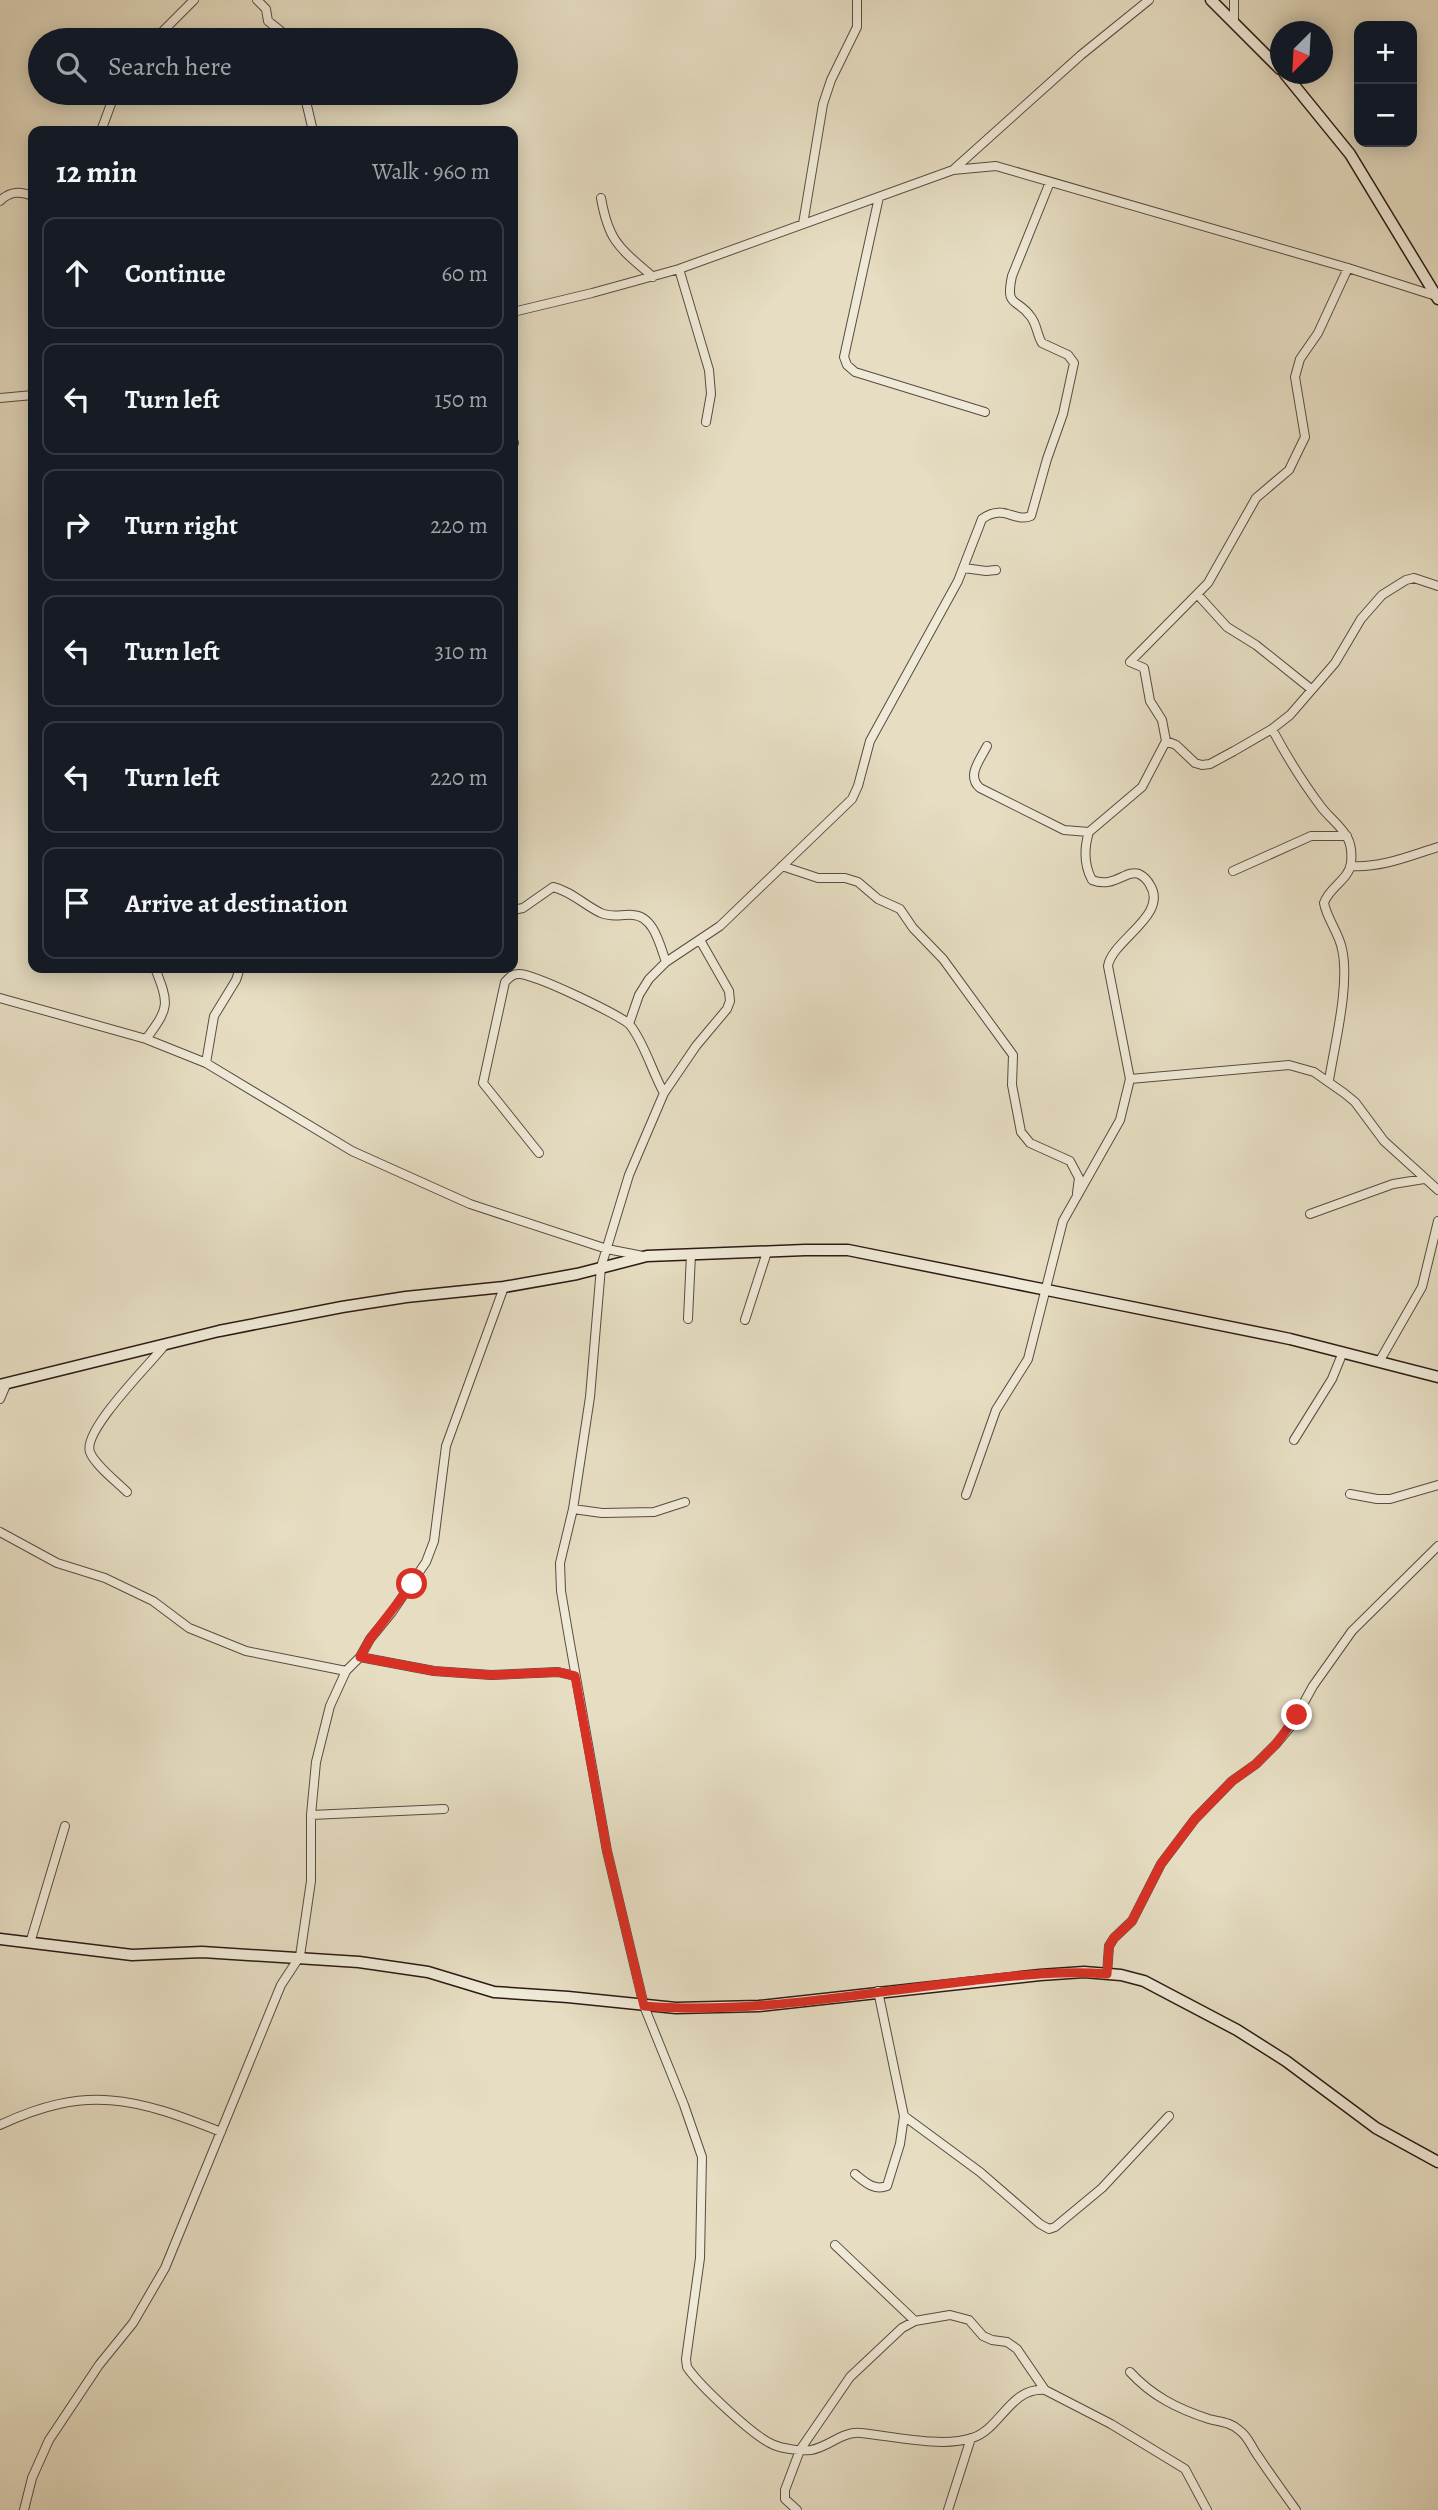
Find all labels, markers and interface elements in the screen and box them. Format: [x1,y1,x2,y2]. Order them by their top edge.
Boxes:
north arrow [1270,21,1333,84]
map controls [1354,21,1417,147]
button: + [1354,21,1417,84]
search box [28,28,518,105]
icon: search [52,48,90,86]
text: Search here [108,49,232,84]
button: − [1354,84,1417,147]
text: 12 min [56,152,137,192]
text: Walk · 960 m [372,156,490,187]
icon: ahead [58,254,96,292]
text: Continue [125,256,226,291]
text: 60 m [441,258,488,289]
icon: left [58,380,96,418]
text: Turn left [125,382,220,417]
text: 150 m [434,384,488,415]
icon: right [58,506,96,544]
text: Turn right [125,508,238,543]
text: 220 m [430,510,488,541]
icon: left [58,632,96,670]
text: Turn left [125,634,220,669]
text: 310 m [435,636,488,667]
icon: left [58,758,96,796]
text: Turn left [125,760,220,795]
text: 220 m [430,762,488,793]
icon: arrive [58,884,96,922]
text: Arrive at destination [125,886,348,921]
route start [396,1568,427,1599]
route end [1281,1699,1312,1730]

